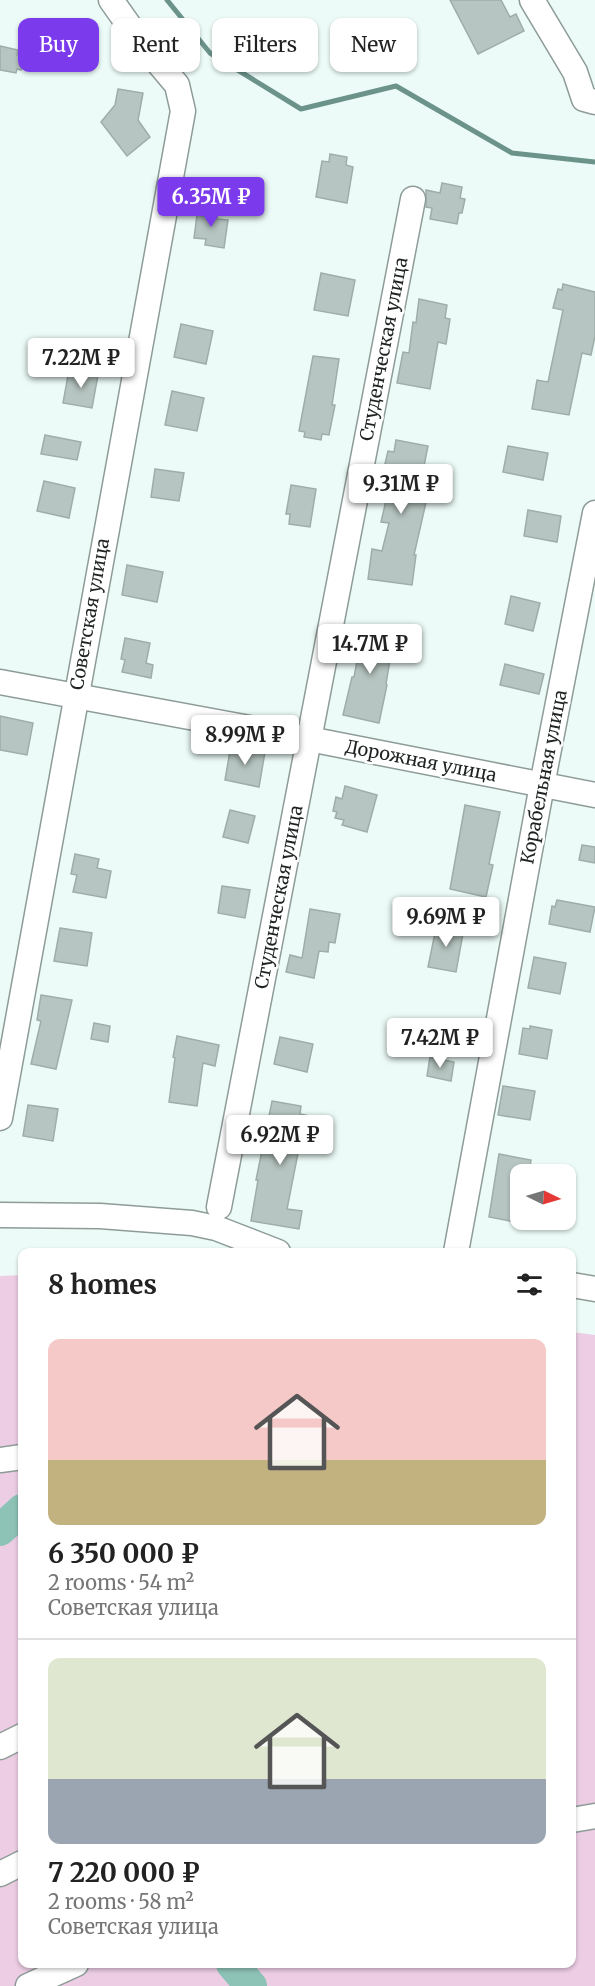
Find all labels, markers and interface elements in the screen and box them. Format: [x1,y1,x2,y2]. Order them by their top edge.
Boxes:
chip: Buy [18,18,99,72]
chip: Rent [111,18,200,72]
chip: Filters [212,18,318,72]
chip: New [330,18,417,72]
pin: 6.35M ₽ [156,177,266,228]
text: 6.35M ₽ [171,184,251,209]
street label: Студенческая улица [354,255,413,443]
pin: 7.22M ₽ [26,338,136,389]
text: 7.22M ₽ [42,345,120,370]
pin: 9.31M ₽ [346,464,456,515]
text: 9.31M ₽ [363,471,439,496]
street label: Советская улица [65,536,114,692]
pin: 14.7M ₽ [315,624,425,675]
text: 14.7M ₽ [332,631,408,656]
street label: Корабельная улица [515,687,572,866]
pin: 8.99M ₽ [190,715,300,766]
text: 8.99M ₽ [205,722,285,747]
street label: Дорожная улица [344,735,499,786]
street label: Студенческая улица [249,803,308,991]
pin: 9.69M ₽ [391,897,501,948]
text: 9.69M ₽ [406,904,486,929]
pin: 7.42M ₽ [385,1018,495,1069]
text: 7.42M ₽ [401,1025,479,1050]
pin: 6.92M ₽ [225,1115,335,1166]
text: 6.92M ₽ [240,1122,320,1147]
north arrow [510,1164,576,1230]
map controls [510,1164,576,1230]
text: 8 homes [48,1268,157,1301]
icon: filters [513,1268,546,1301]
icon: home [243,1378,351,1486]
text: 6 350 000 ₽ [48,1537,199,1570]
text: 2 rooms · 54 m² [48,1570,194,1595]
text: Советская улица [48,1595,219,1620]
icon: home [243,1697,351,1805]
text: 7 220 000 ₽ [48,1856,200,1889]
text: 2 rooms · 58 m² [48,1889,194,1914]
text: Советская улица [48,1914,219,1939]

